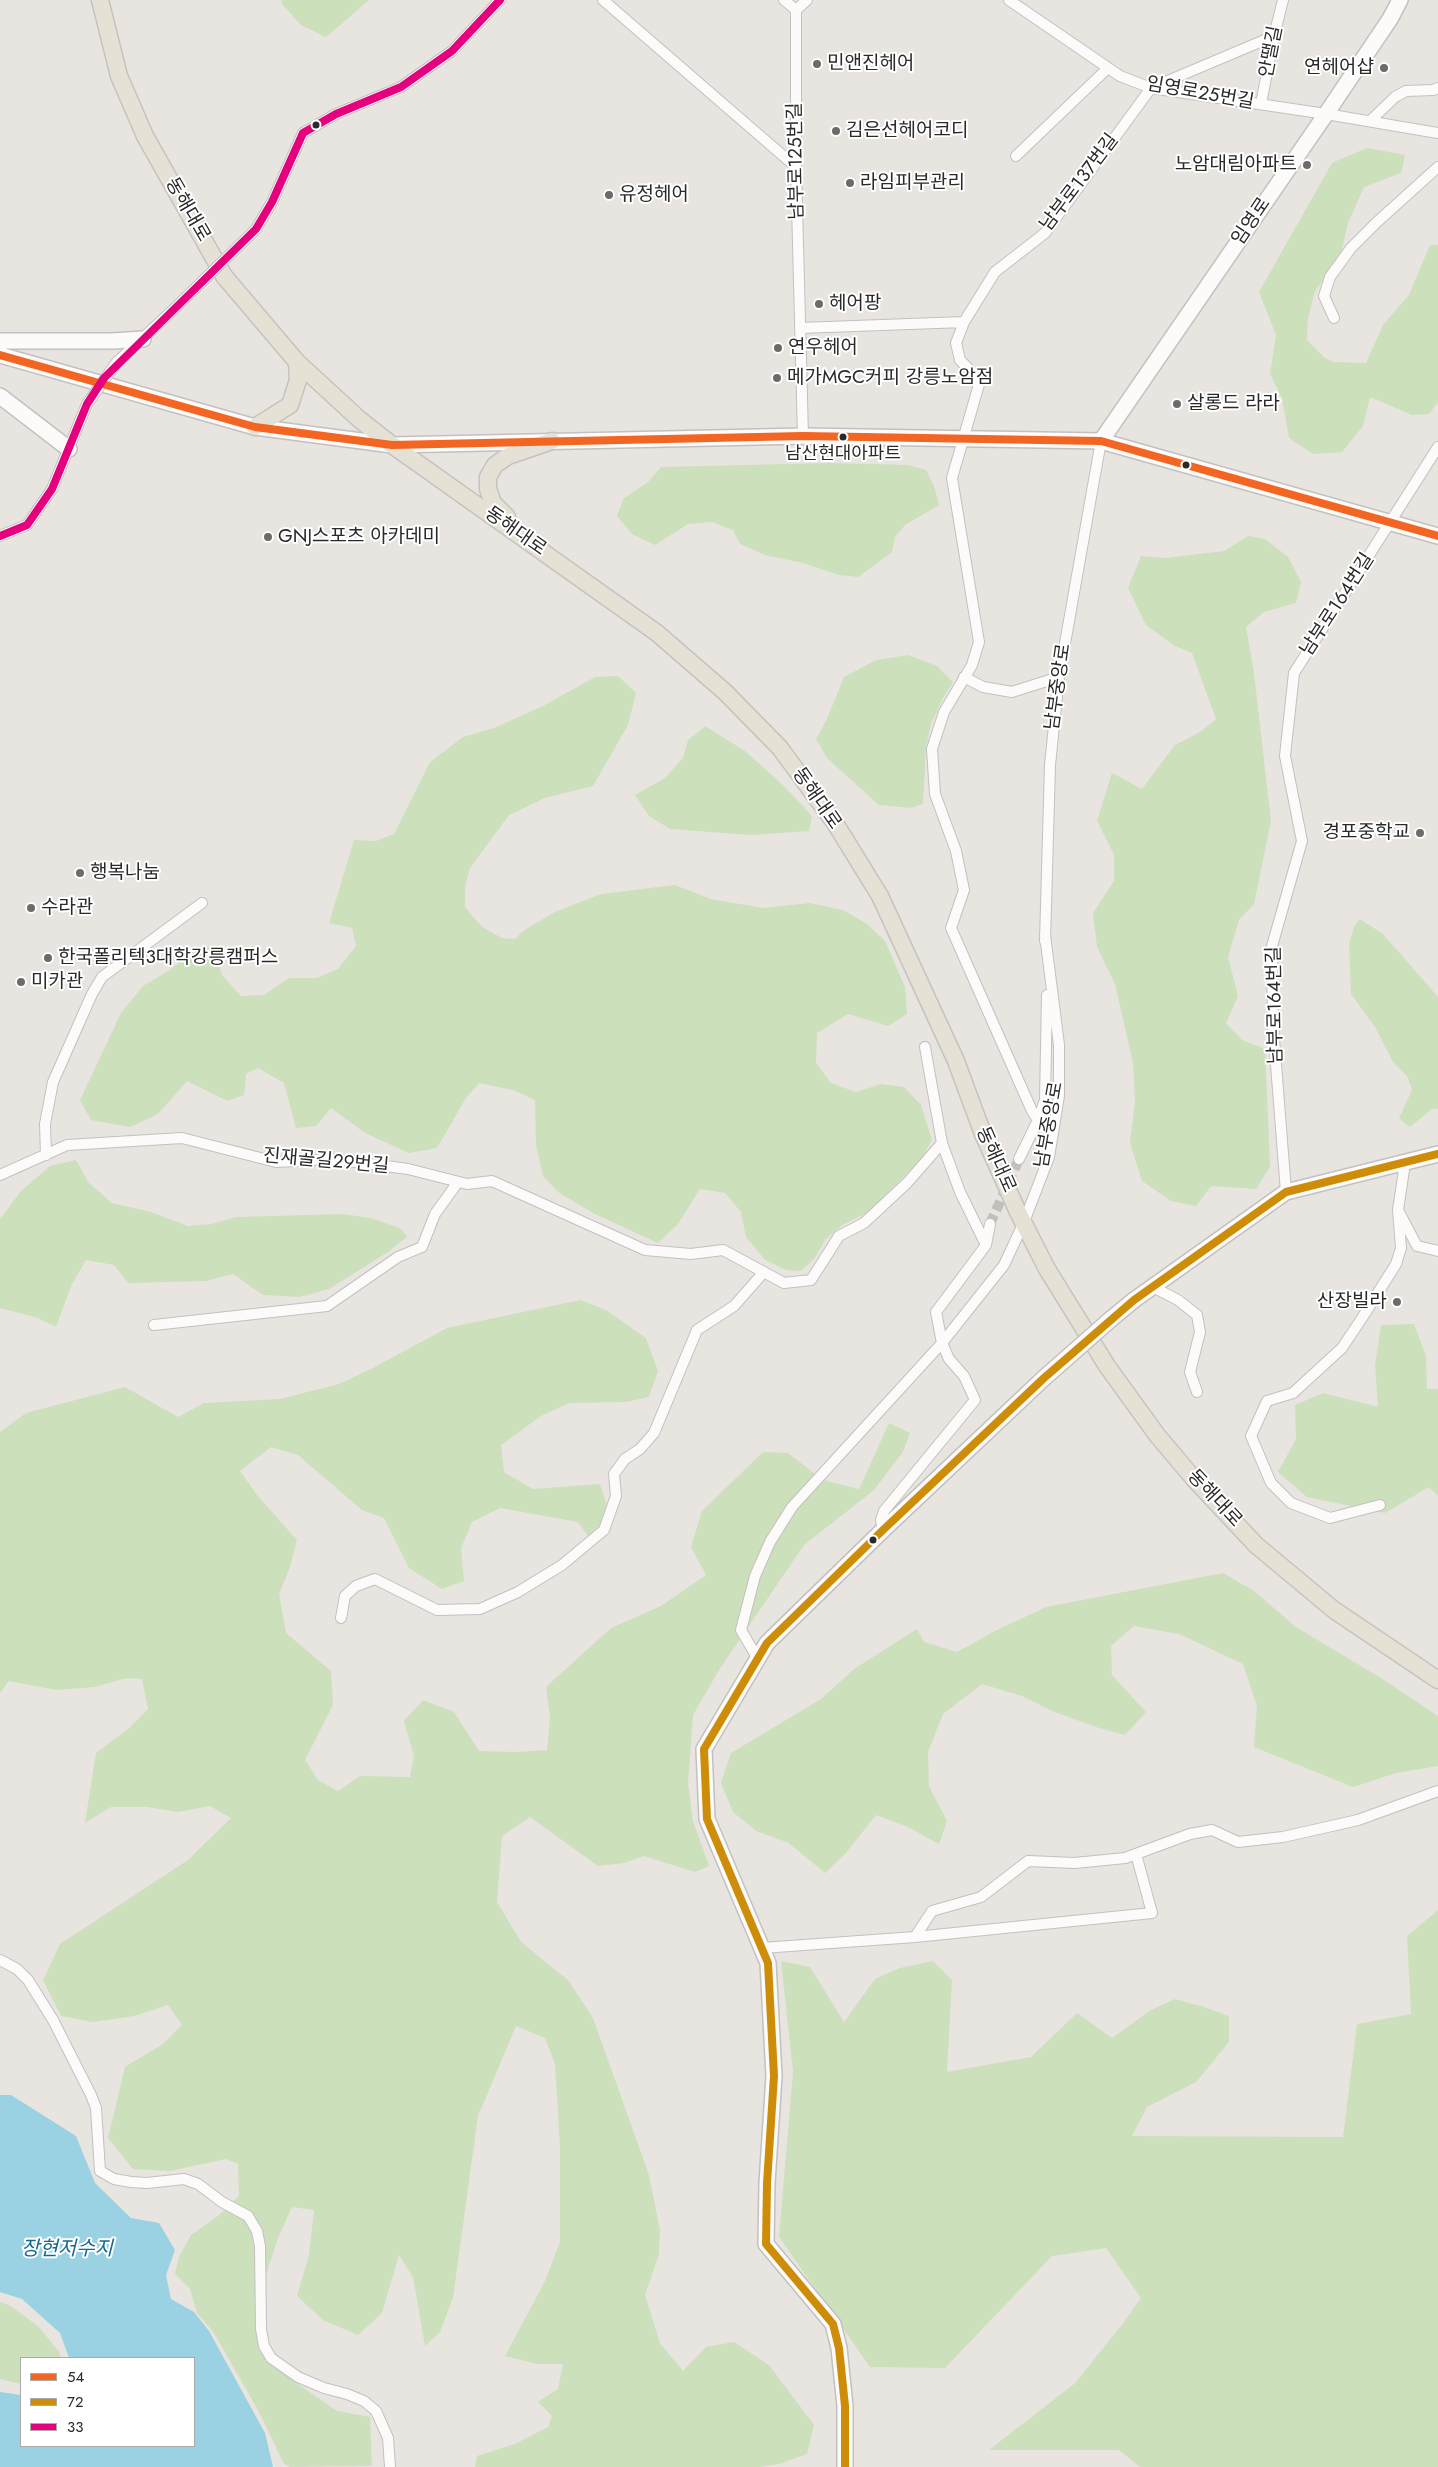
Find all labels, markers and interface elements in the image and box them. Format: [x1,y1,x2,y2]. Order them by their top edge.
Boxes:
street label: 안땔길 [1256,24,1288,80]
place label: 민앤진헤어 [827,53,914,75]
place label: 연헤어샵 [1304,57,1374,79]
marker: 민앤진헤어 [811,58,823,70]
marker: 연헤어샵 [1378,62,1390,74]
street label: 임영로25번길 [1144,73,1256,115]
street label: 남부로125번길 [785,102,809,220]
unlabelled marker [311,120,321,130]
place label: 김은선헤어코디 [846,120,968,142]
marker: 김은선헤어코디 [830,125,842,137]
street label: 남부로137번길 [1036,130,1124,236]
place label: 노암대림아파트 [1175,154,1297,176]
marker: 노암대림아파트 [1301,159,1313,171]
place label: 라임피부관리 [860,172,965,194]
street label: 동해대로 [160,174,214,246]
marker: 라임피부관리 [844,177,856,189]
place label: 유정헤어 [619,184,689,206]
marker: 유정헤어 [603,189,615,201]
street label: 임영로 [1228,194,1276,250]
place label: 헤어팡 [829,293,881,315]
marker: 헤어팡 [813,298,825,310]
place label: 연우헤어 [788,337,858,359]
marker: 연우헤어 [772,342,784,354]
place label: 메가MGC커피 강릉노암점 [787,367,993,389]
marker: 메가MGC커피 강릉노암점 [771,372,783,384]
place label: 살롱드 라라 [1187,393,1280,415]
marker: 살롱드 라라 [1171,398,1183,410]
marker: 남산현대아파트 [838,432,848,442]
place label: 남산현대아파트 [785,444,901,466]
unlabelled marker [1181,460,1191,470]
street label: 동해대로 [480,503,550,561]
place label: GNJ스포츠 아카데미 [278,526,440,548]
marker: GNJ스포츠 아카데미 [262,531,274,543]
street label: 남부로164번길 [1296,549,1380,661]
street label: 남부중앙로 [1042,642,1076,732]
street label: 동해대로 [787,764,845,834]
place label: 경포중학교 [1323,822,1410,844]
marker: 경포중학교 [1414,827,1426,839]
place label: 행복나눔 [90,862,160,884]
marker: 행복나눔 [74,867,86,879]
place label: 수라관 [41,897,93,919]
marker: 수라관 [25,902,37,914]
street label: 남부로164번길 [1264,946,1288,1064]
place label: 한국폴리텍3대학강릉캠퍼스 [58,947,278,969]
marker: 한국폴리텍3대학강릉캠퍼스 [42,952,54,964]
place label: 미카관 [31,971,83,993]
marker: 미카관 [15,976,27,988]
street label: 남부중앙로 [1031,1080,1069,1170]
street label: 동해대로 [970,1123,1020,1197]
street label: 진재골길29번길 [262,1145,390,1179]
place label: 산장빌라 [1317,1291,1387,1313]
marker: 산장빌라 [1391,1296,1403,1308]
street label: 동해대로 [1182,1466,1246,1532]
unlabelled marker [868,1535,878,1545]
water label: 장현저수지 [21,2238,113,2262]
legend [20,2357,195,2447]
text: 54 [67,2366,84,2388]
text: 72 [67,2391,83,2413]
text: 33 [67,2416,83,2438]

